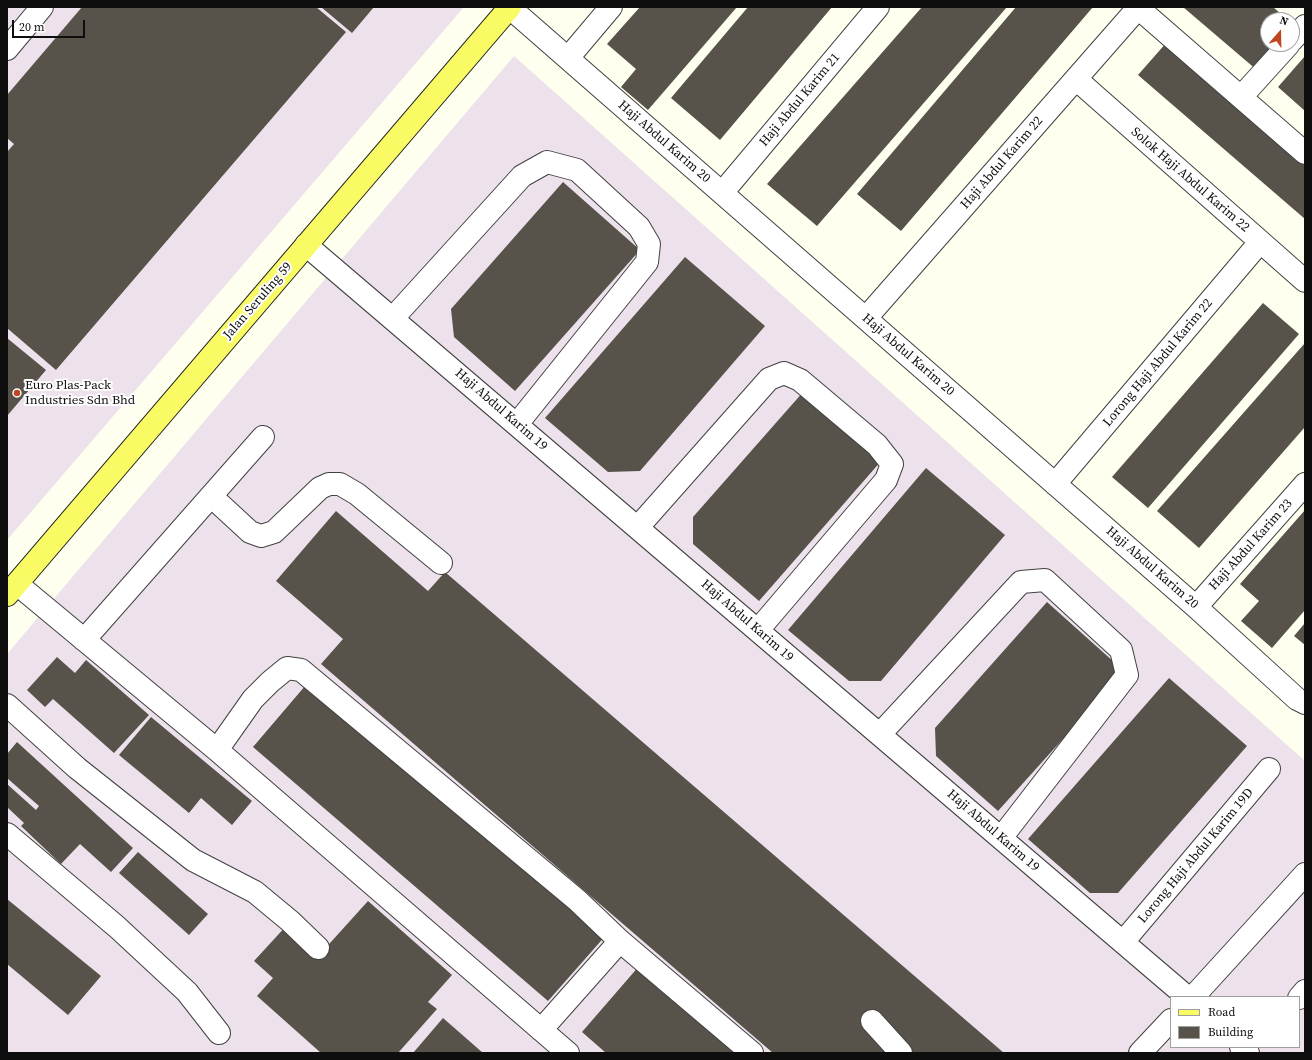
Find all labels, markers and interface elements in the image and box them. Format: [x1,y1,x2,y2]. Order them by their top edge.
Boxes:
scale bar [14,12,87,38]
north arrow [1260,12,1300,52]
text: N [1278,13,1290,30]
text: 20 m [19,19,45,35]
street label: Haji Abdul Karim 21 [756,50,844,150]
street label: Haji Abdul Karim 20 [615,98,713,186]
street label: Haji Abdul Karim 22 [958,114,1046,212]
street label: Solok Haji Abdul Karim 22 [1128,124,1252,236]
street label: Jalan Seruling 59 [220,259,296,343]
street label: Lorong Haji Abdul Karim 22 [1100,296,1216,430]
street label: Haji Abdul Karim 20 [859,311,957,399]
street label: Haji Abdul Karim 19 [452,366,550,454]
place label: Euro Plas-Pack Industries Sdn Bhd [25,378,135,409]
marker: Euro Plas-Pack Industries Sdn Bhd [12,388,22,398]
street label: Haji Abdul Karim 23 [1206,496,1296,594]
street label: Haji Abdul Karim 20 [1103,524,1201,612]
street label: Haji Abdul Karim 19 [698,577,796,665]
street label: Lorong Haji Abdul Karim 19D [1135,785,1257,927]
street label: Haji Abdul Karim 19 [944,787,1042,875]
legend [1170,996,1300,1048]
text: Road [1208,1004,1235,1020]
text: Building [1208,1024,1253,1040]

